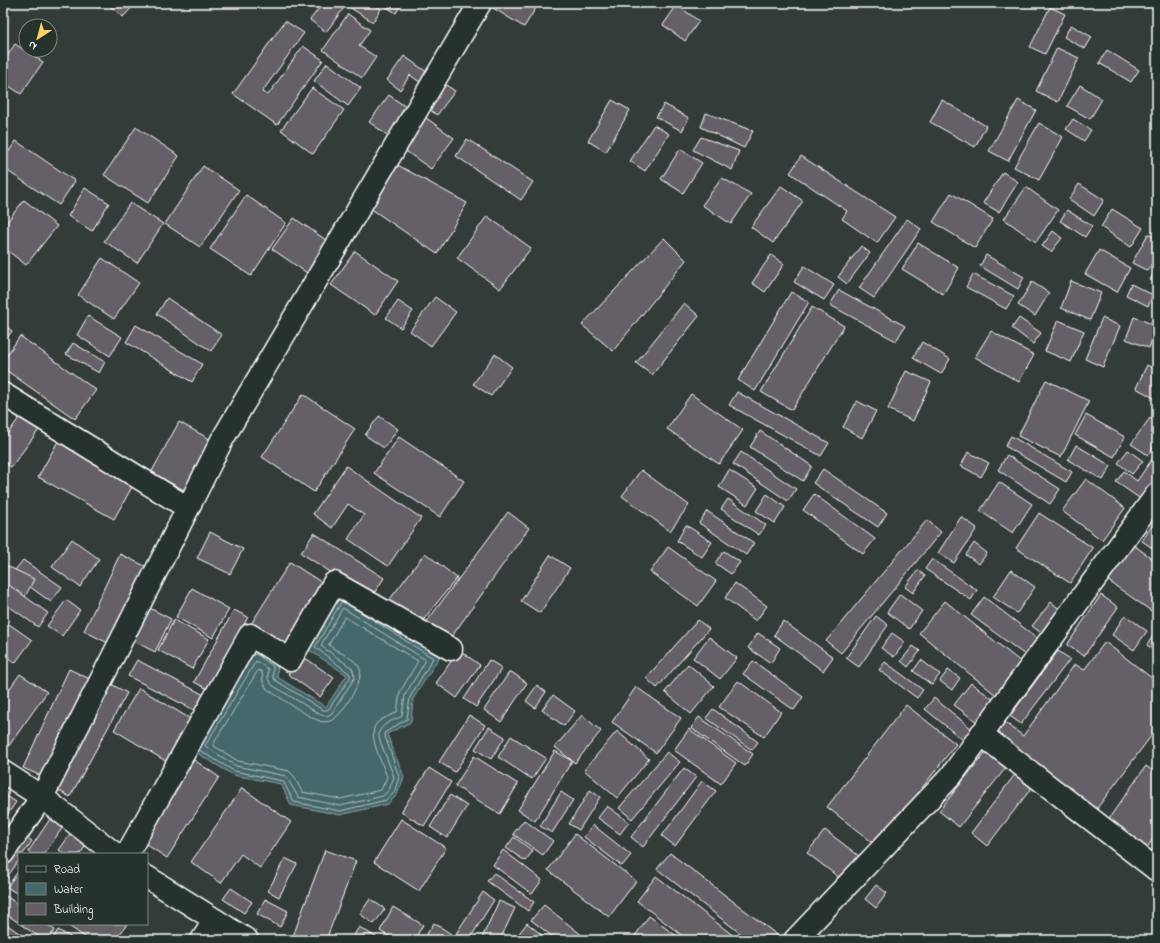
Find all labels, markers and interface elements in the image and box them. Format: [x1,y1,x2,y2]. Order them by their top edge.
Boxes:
north arrow [18,18,58,58]
text: N [25,37,40,54]
legend [18,853,148,925]
text: Road [54,861,80,879]
text: Water [54,881,83,899]
text: Building [53,901,93,920]

